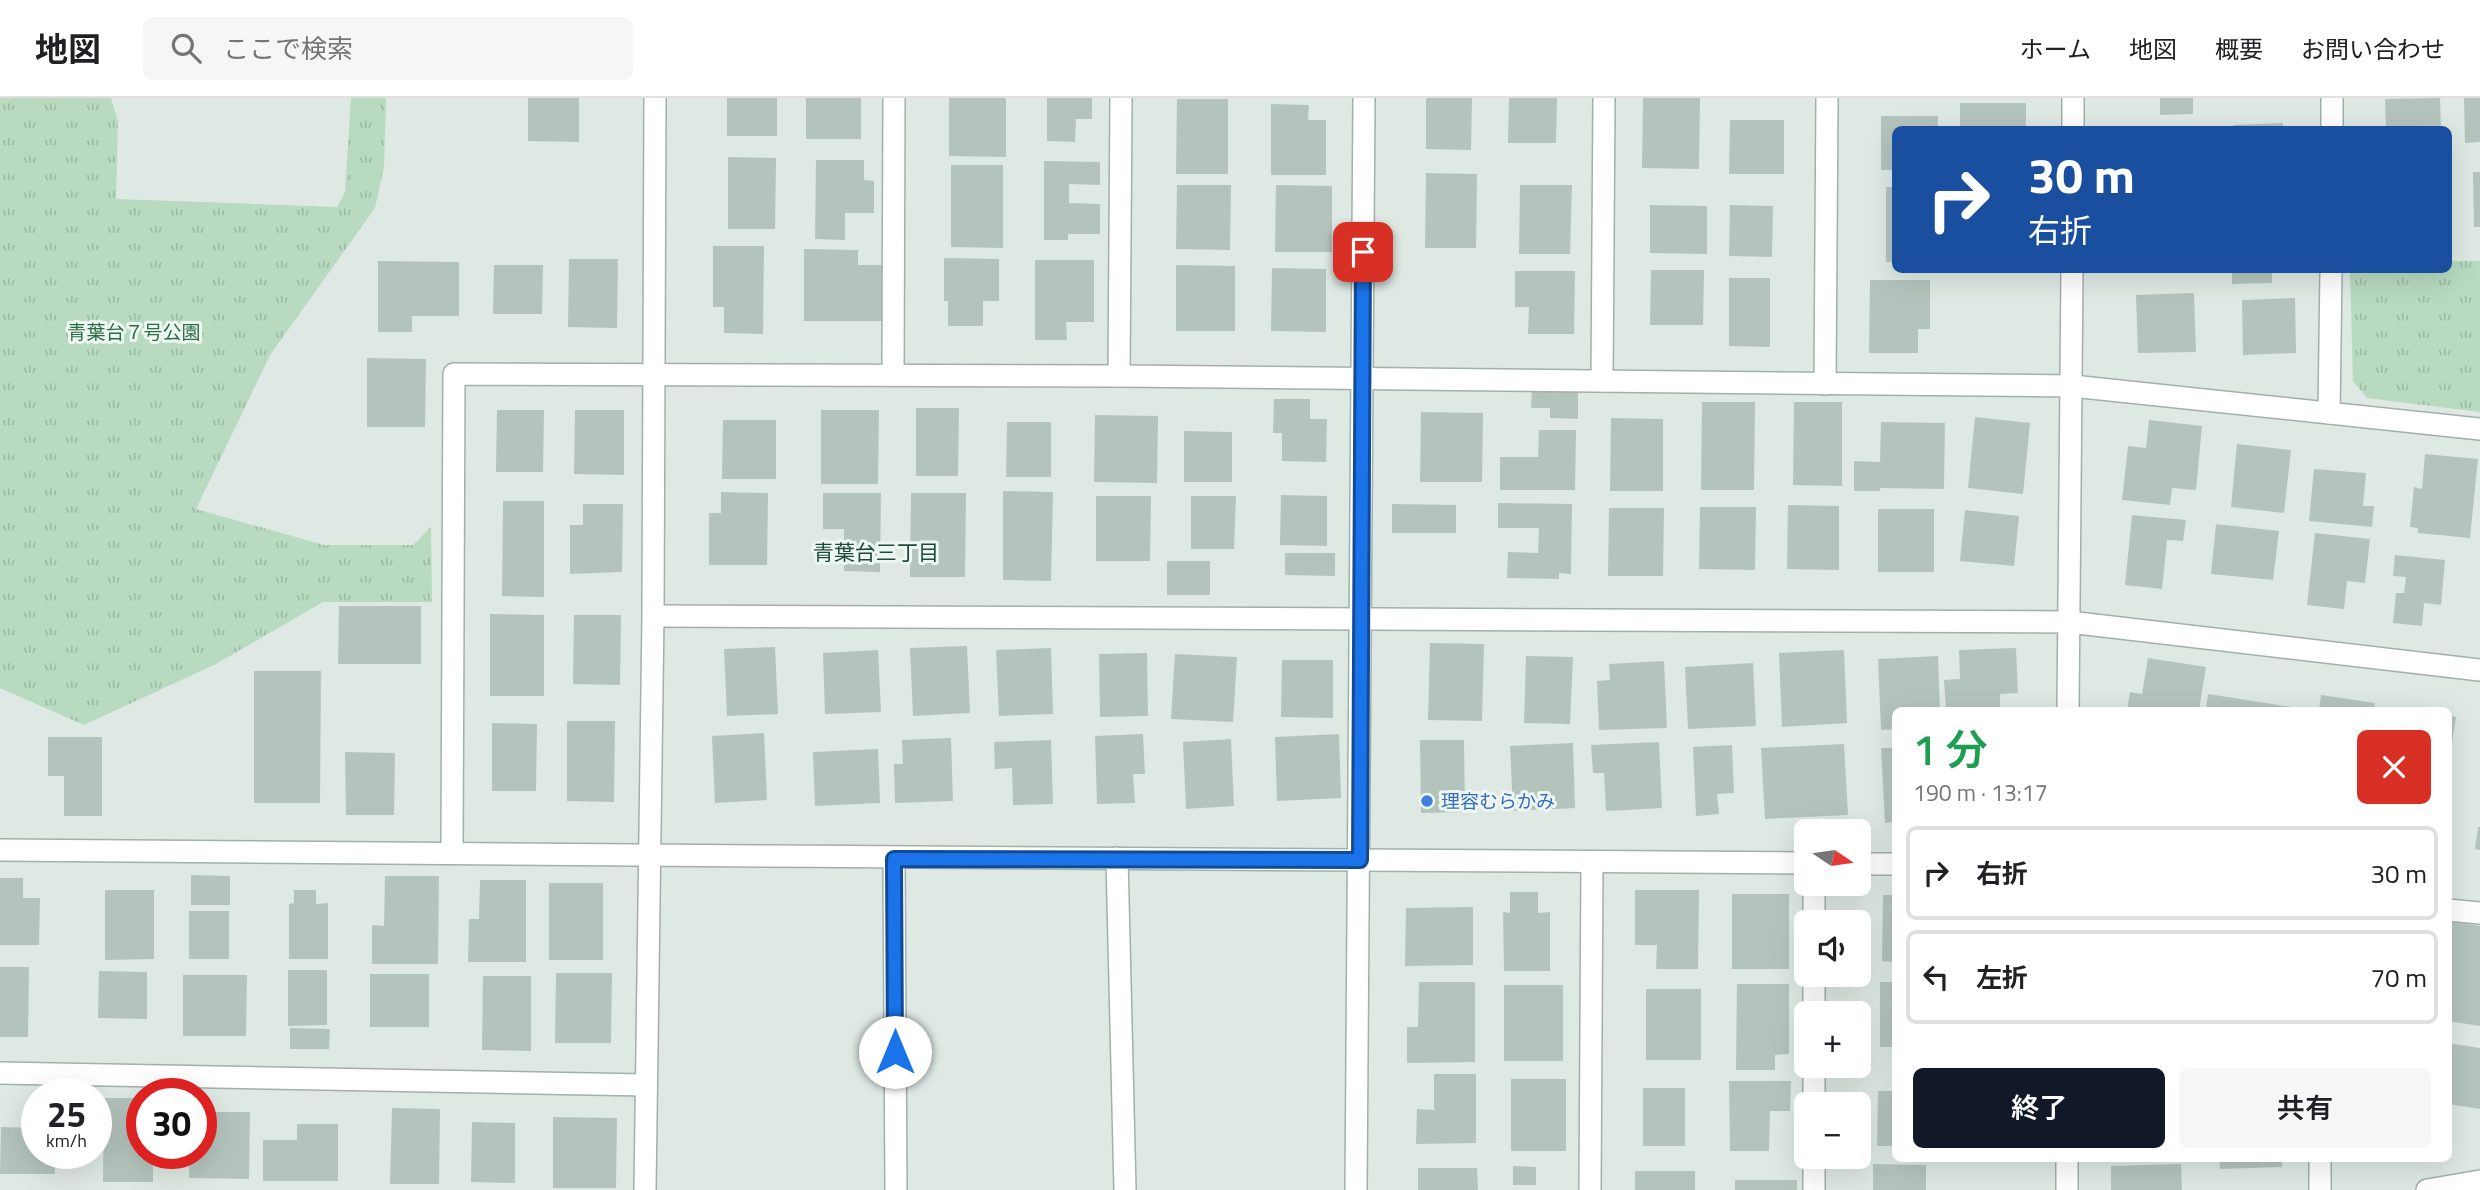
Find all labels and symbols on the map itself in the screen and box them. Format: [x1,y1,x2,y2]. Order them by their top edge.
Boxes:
pin [1333,222,1393,282]
park label: 青葉台７号公園 [67,317,201,346]
district label: 青葉台三丁目 [813,536,939,568]
place label: 理容むらかみ [1441,786,1555,815]
marker: 理容むらかみ [1419,793,1435,809]
north arrow [1794,819,1871,896]
position arrow [858,1015,932,1089]
speed limit sign: 30 [126,1078,217,1169]

